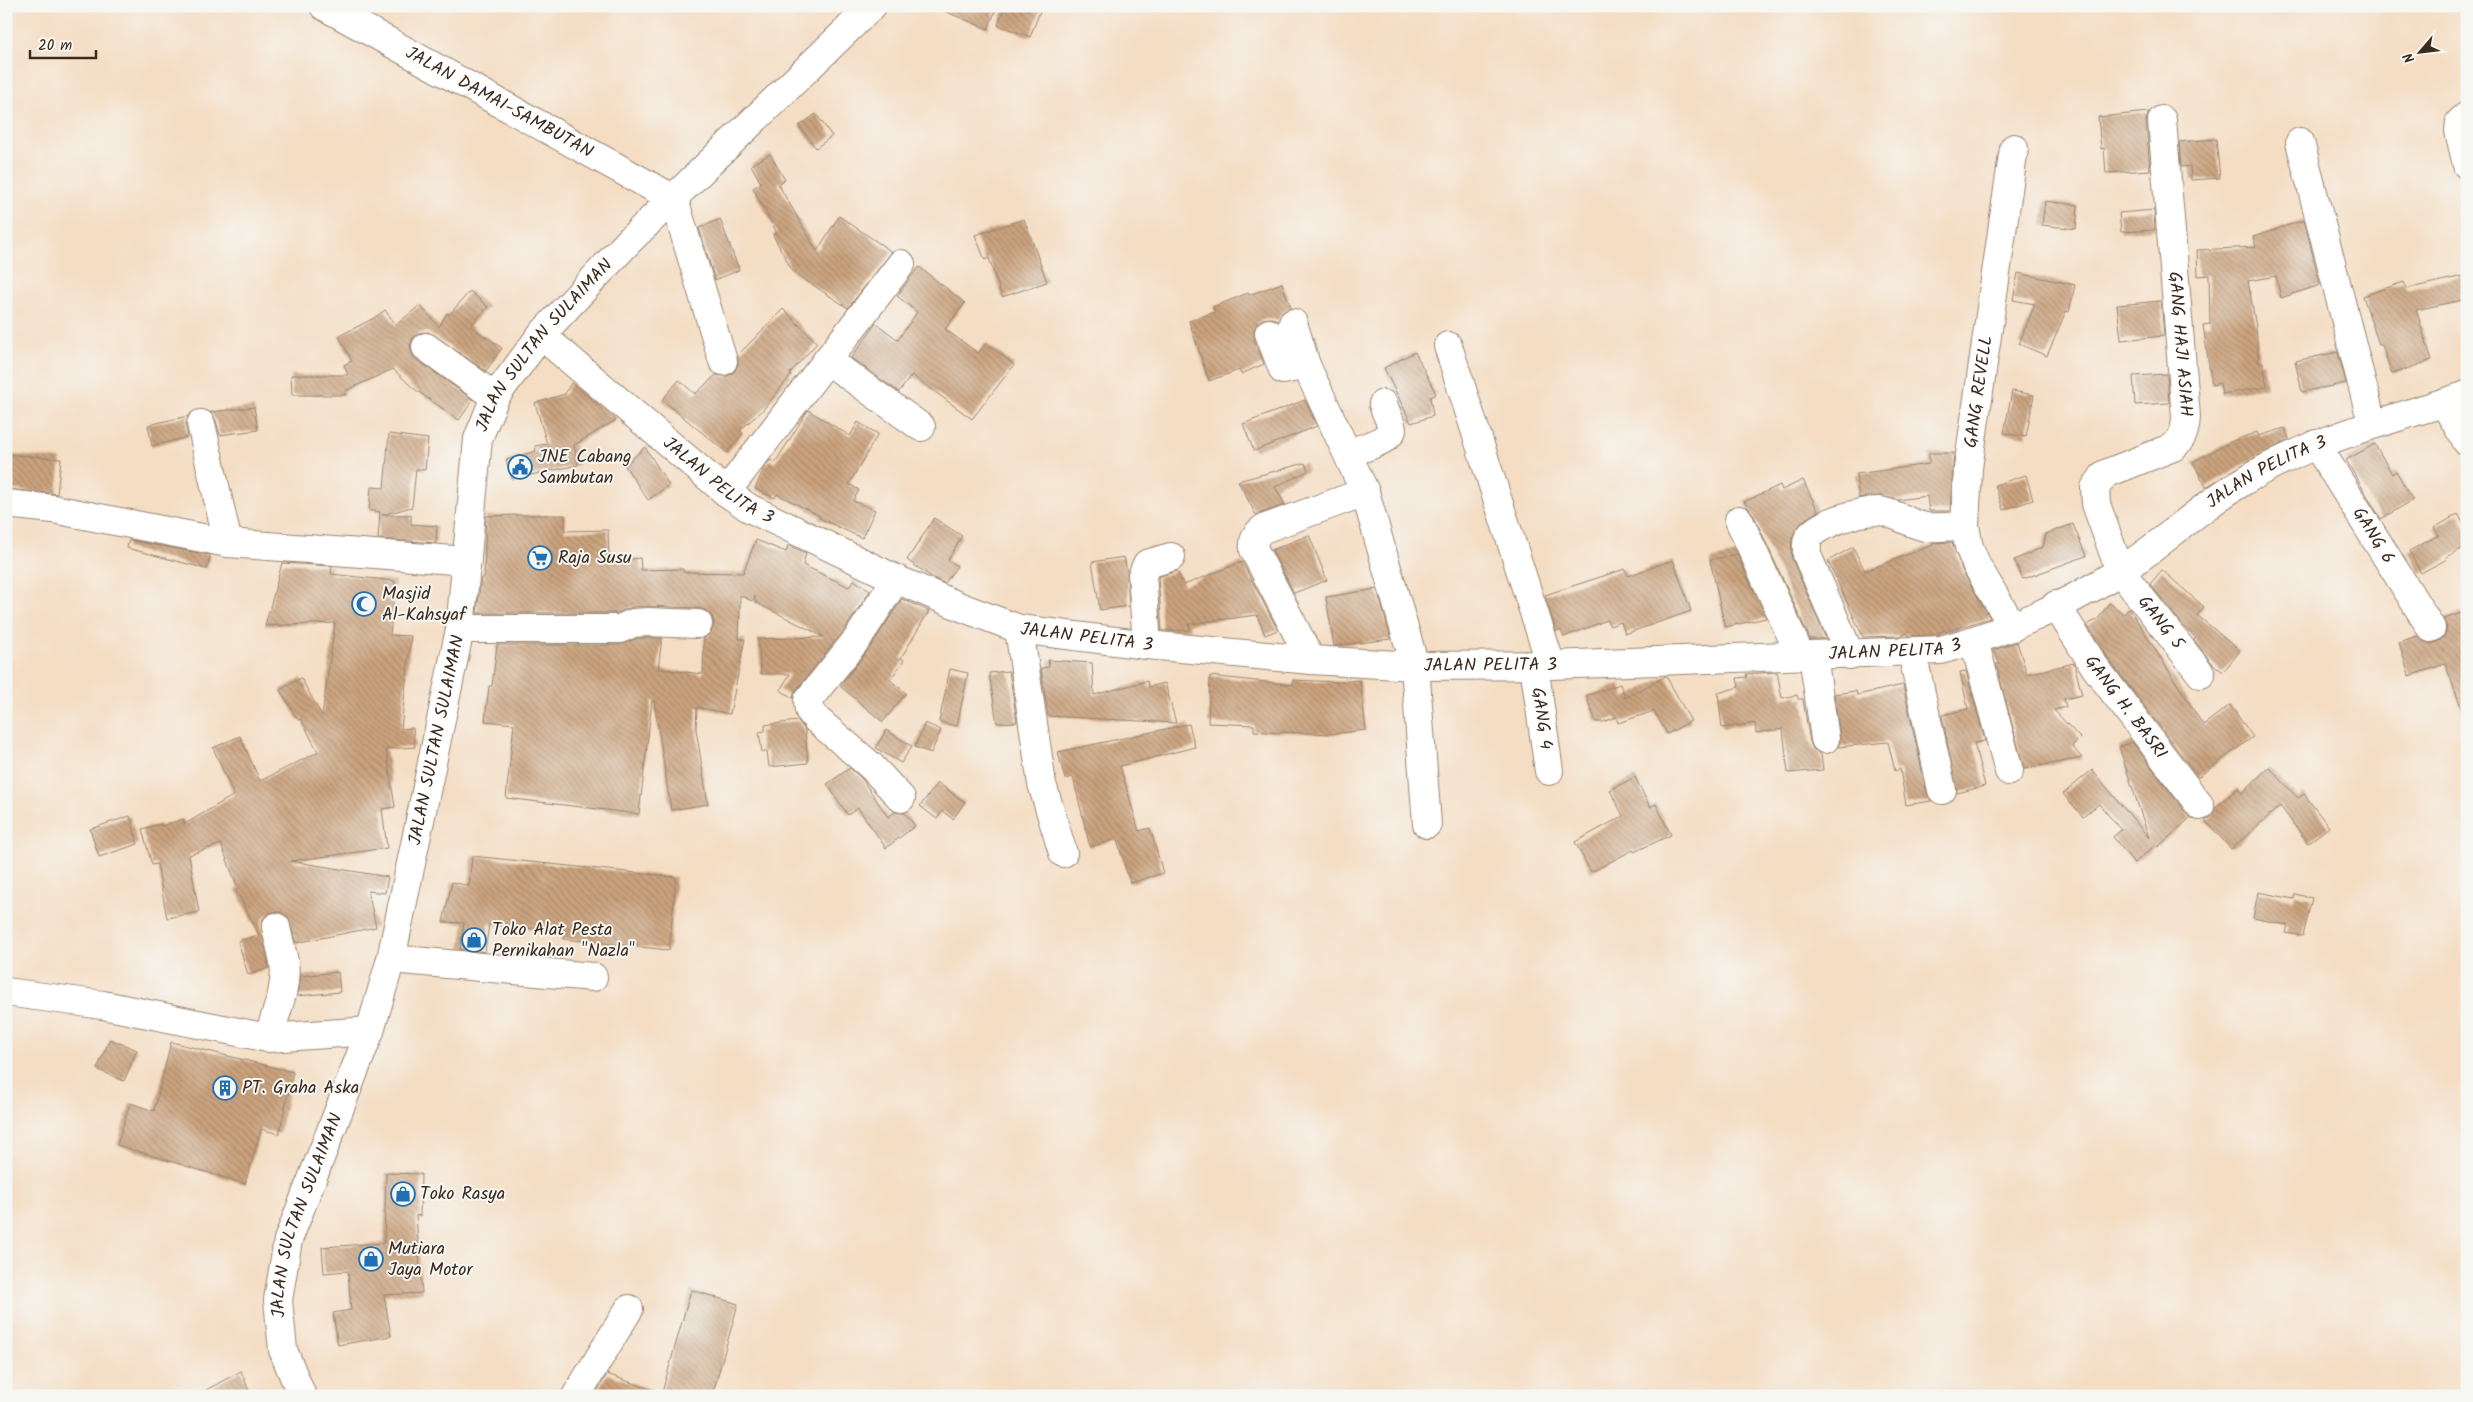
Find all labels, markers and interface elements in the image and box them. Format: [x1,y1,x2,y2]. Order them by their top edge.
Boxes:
scale bar [30,28,96,60]
north arrow [2396,28,2446,78]
text: 20 m [38,34,72,58]
street label: JALAN DAMAI-SAMBUTAN [400,39,598,166]
text: N [2398,48,2421,67]
street label: JALAN SULTAN SULAIMAN [468,252,620,436]
street label: GANG HAJI ASIAH [2160,270,2200,418]
street label: GANG REVELL [1957,334,2001,450]
street label: JALAN PELITA 3 [2200,428,2331,516]
street label: JALAN PELITA 3 [656,430,779,532]
place label: JNE Cabang Sambutan [538,443,632,493]
public building icon: JNE Cabang Sambutan [507,454,533,480]
street label: GANG 6 [2344,501,2402,570]
place label: Raja Susu [558,544,632,573]
supermarket icon: Raja Susu [527,545,553,571]
place label: Masjid Al-Kahsyaf [382,580,468,630]
street label: GANG 5 [2130,589,2192,657]
mosque icon: Masjid Al-Kahsyaf [351,591,377,617]
street label: JALAN PELITA 3 [1019,615,1154,660]
street label: JALAN PELITA 3 [1828,630,1965,669]
street label: JALAN SULTAN SULAIMAN [401,632,473,848]
street label: JALAN PELITA 3 [1424,650,1558,680]
street label: GANG H. BASRI [2077,650,2175,766]
street label: GANG 4 [1523,686,1560,751]
place label: Toko Alat Pesta Pernikahan "Nazla" [492,916,635,966]
shop icon: Toko Alat Pesta Pernikahan "Nazla" [461,927,487,953]
place label: PT. Graha Aska [242,1074,359,1103]
building icon: PT. Graha Aska [212,1075,238,1101]
street label: JALAN SULTAN SULAIMAN [263,1109,351,1319]
place label: Toko Rasya [420,1180,505,1209]
shop icon: Toko Rasya [390,1181,416,1207]
place label: Mutiara Jaya Motor [388,1235,473,1285]
shop icon: Mutiara Jaya Motor [358,1246,384,1272]

